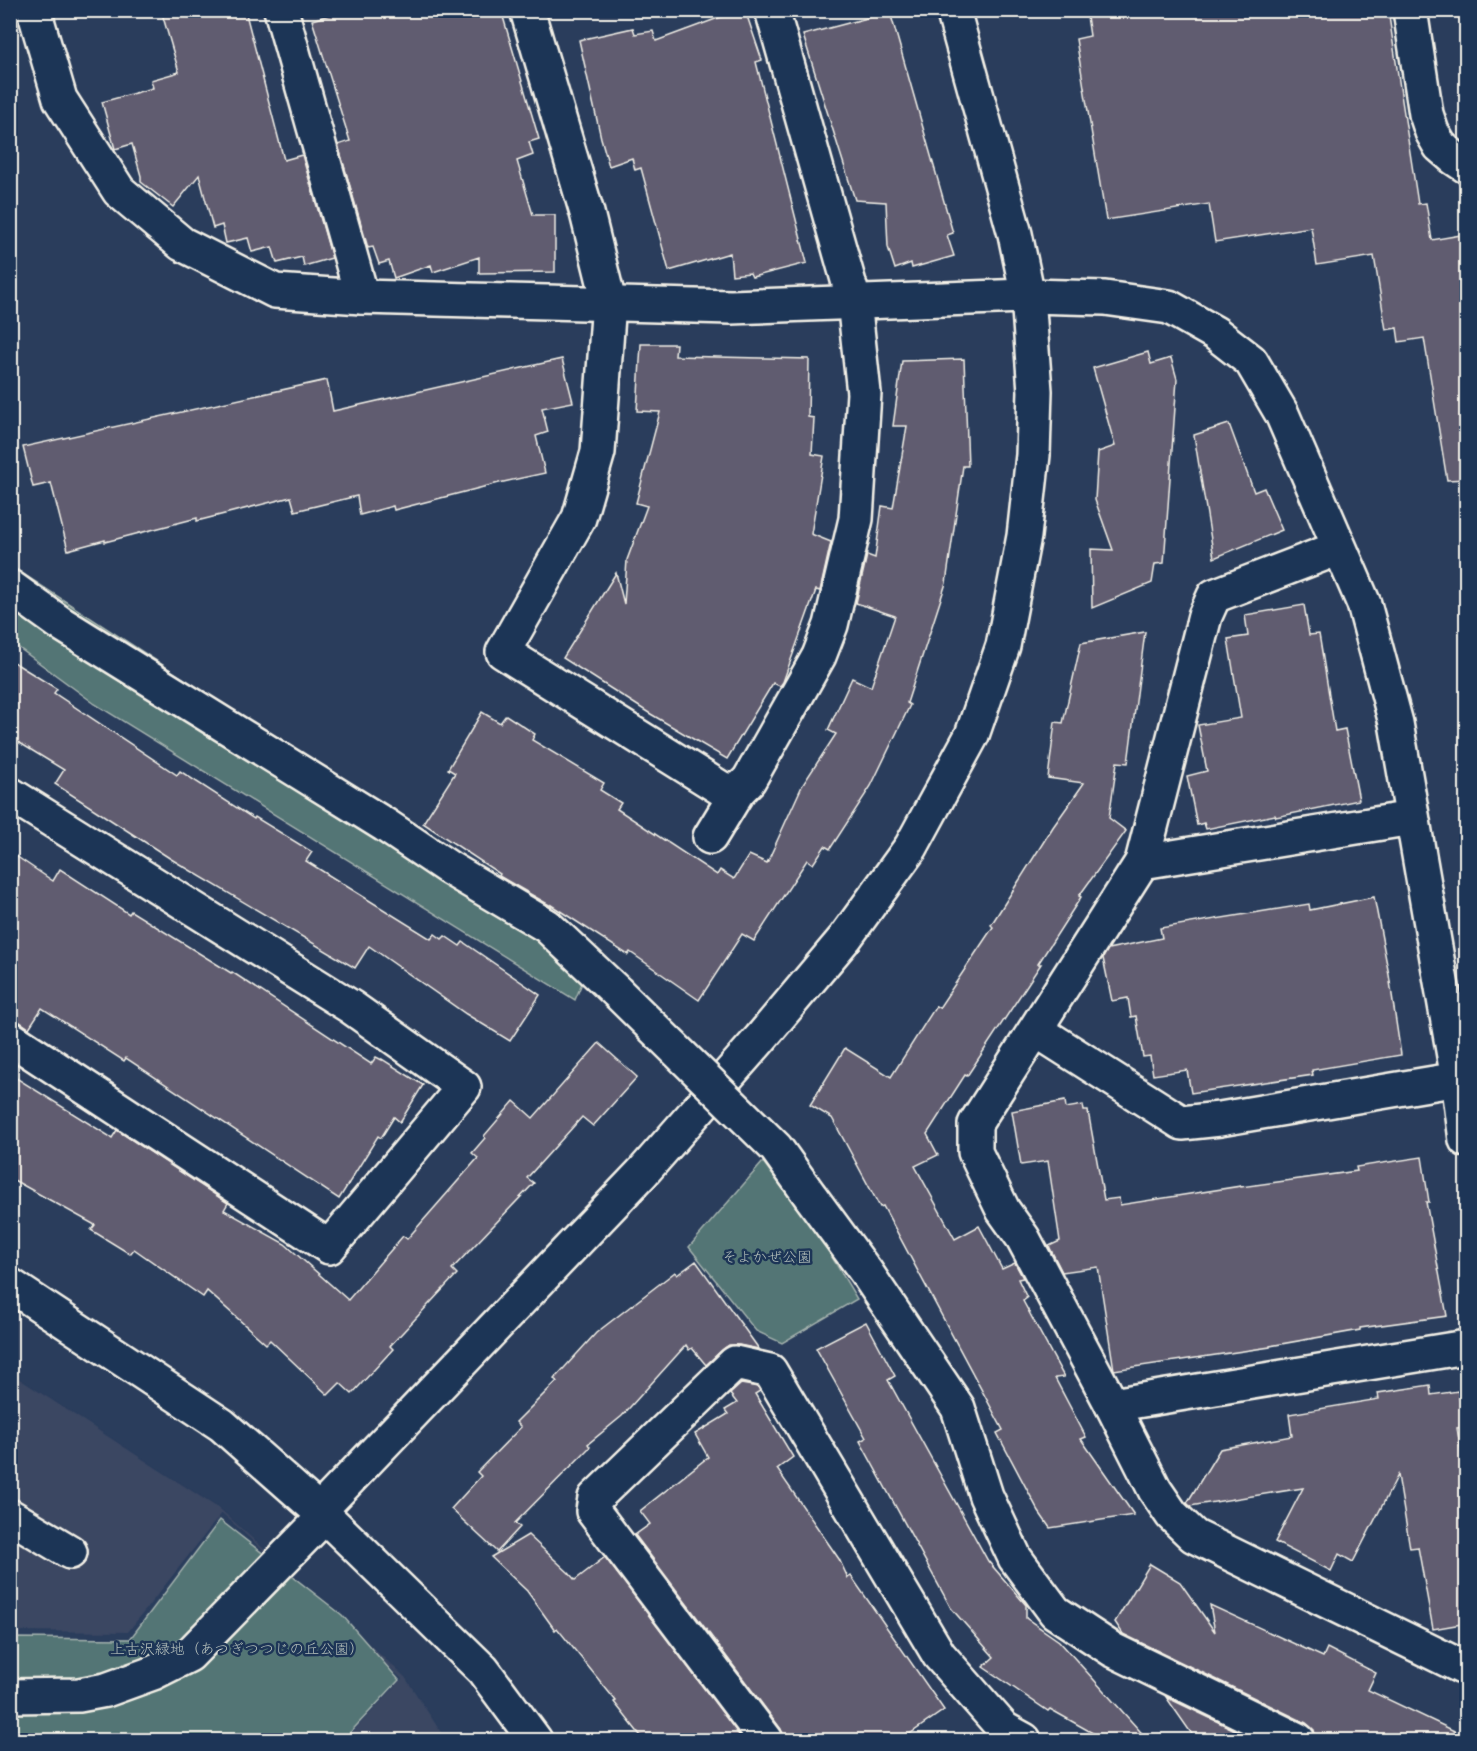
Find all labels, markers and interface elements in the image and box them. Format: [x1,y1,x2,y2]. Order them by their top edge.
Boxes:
park label: そよかぜ公園 [722,1248,812,1267]
park label: 上古沢緑地（あつぎつつじの丘公園） [110,1640,364,1659]

